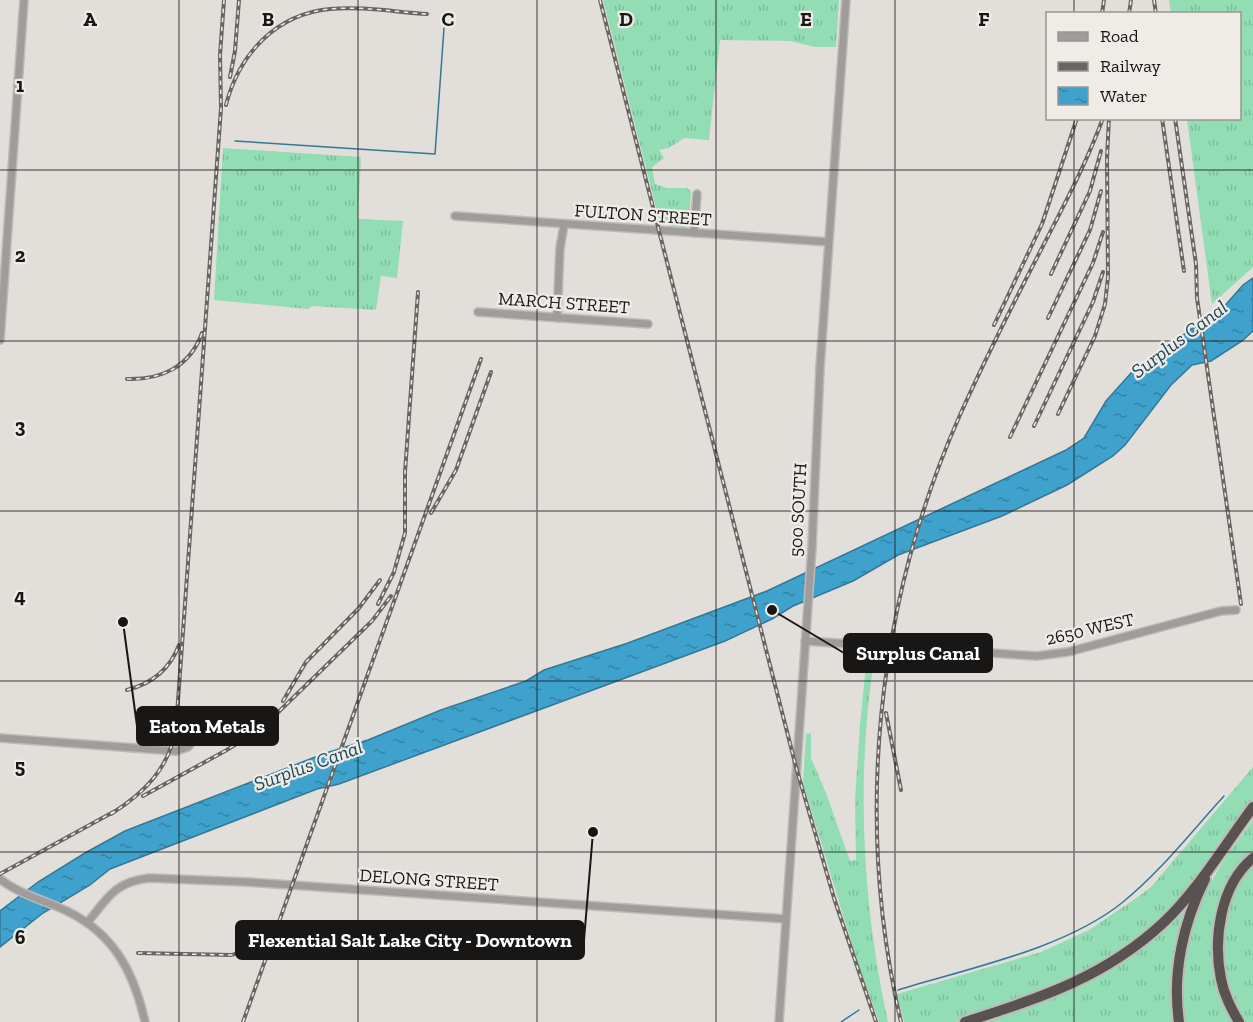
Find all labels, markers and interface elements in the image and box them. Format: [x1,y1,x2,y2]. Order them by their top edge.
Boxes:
text: A [83,7,97,31]
text: B [262,7,274,31]
text: C [442,7,455,31]
text: D [619,7,633,31]
text: E [800,7,812,31]
text: F [978,7,990,31]
legend [1046,12,1241,120]
text: Road [1100,25,1139,47]
text: Railway [1100,55,1162,77]
text: 1 [16,73,24,97]
text: Water [1100,85,1147,107]
street label: FULTON STREET [574,199,712,231]
text: 2 [15,243,26,267]
street label: MARCH STREET [497,287,631,319]
water label: Surplus Canal [1126,295,1232,383]
text: 3 [15,414,26,438]
street label: 500 SOUTH [785,462,811,558]
text: 4 [14,584,26,608]
street label: 2650 WEST [1044,608,1136,650]
callout: Surplus Canal [844,634,992,672]
text: Surplus Canal [856,641,980,665]
callout: Eaton Metals [137,707,278,745]
text: Eaton Metals [149,714,265,738]
water label: Surplus Canal [250,734,366,796]
text: 5 [15,754,25,778]
street label: DELONG STREET [359,864,499,896]
callout: Flexential Salt Lake City - Downtown [236,921,584,959]
text: 6 [15,925,26,949]
text: Flexential Salt Lake City - Downtown [248,928,572,952]

